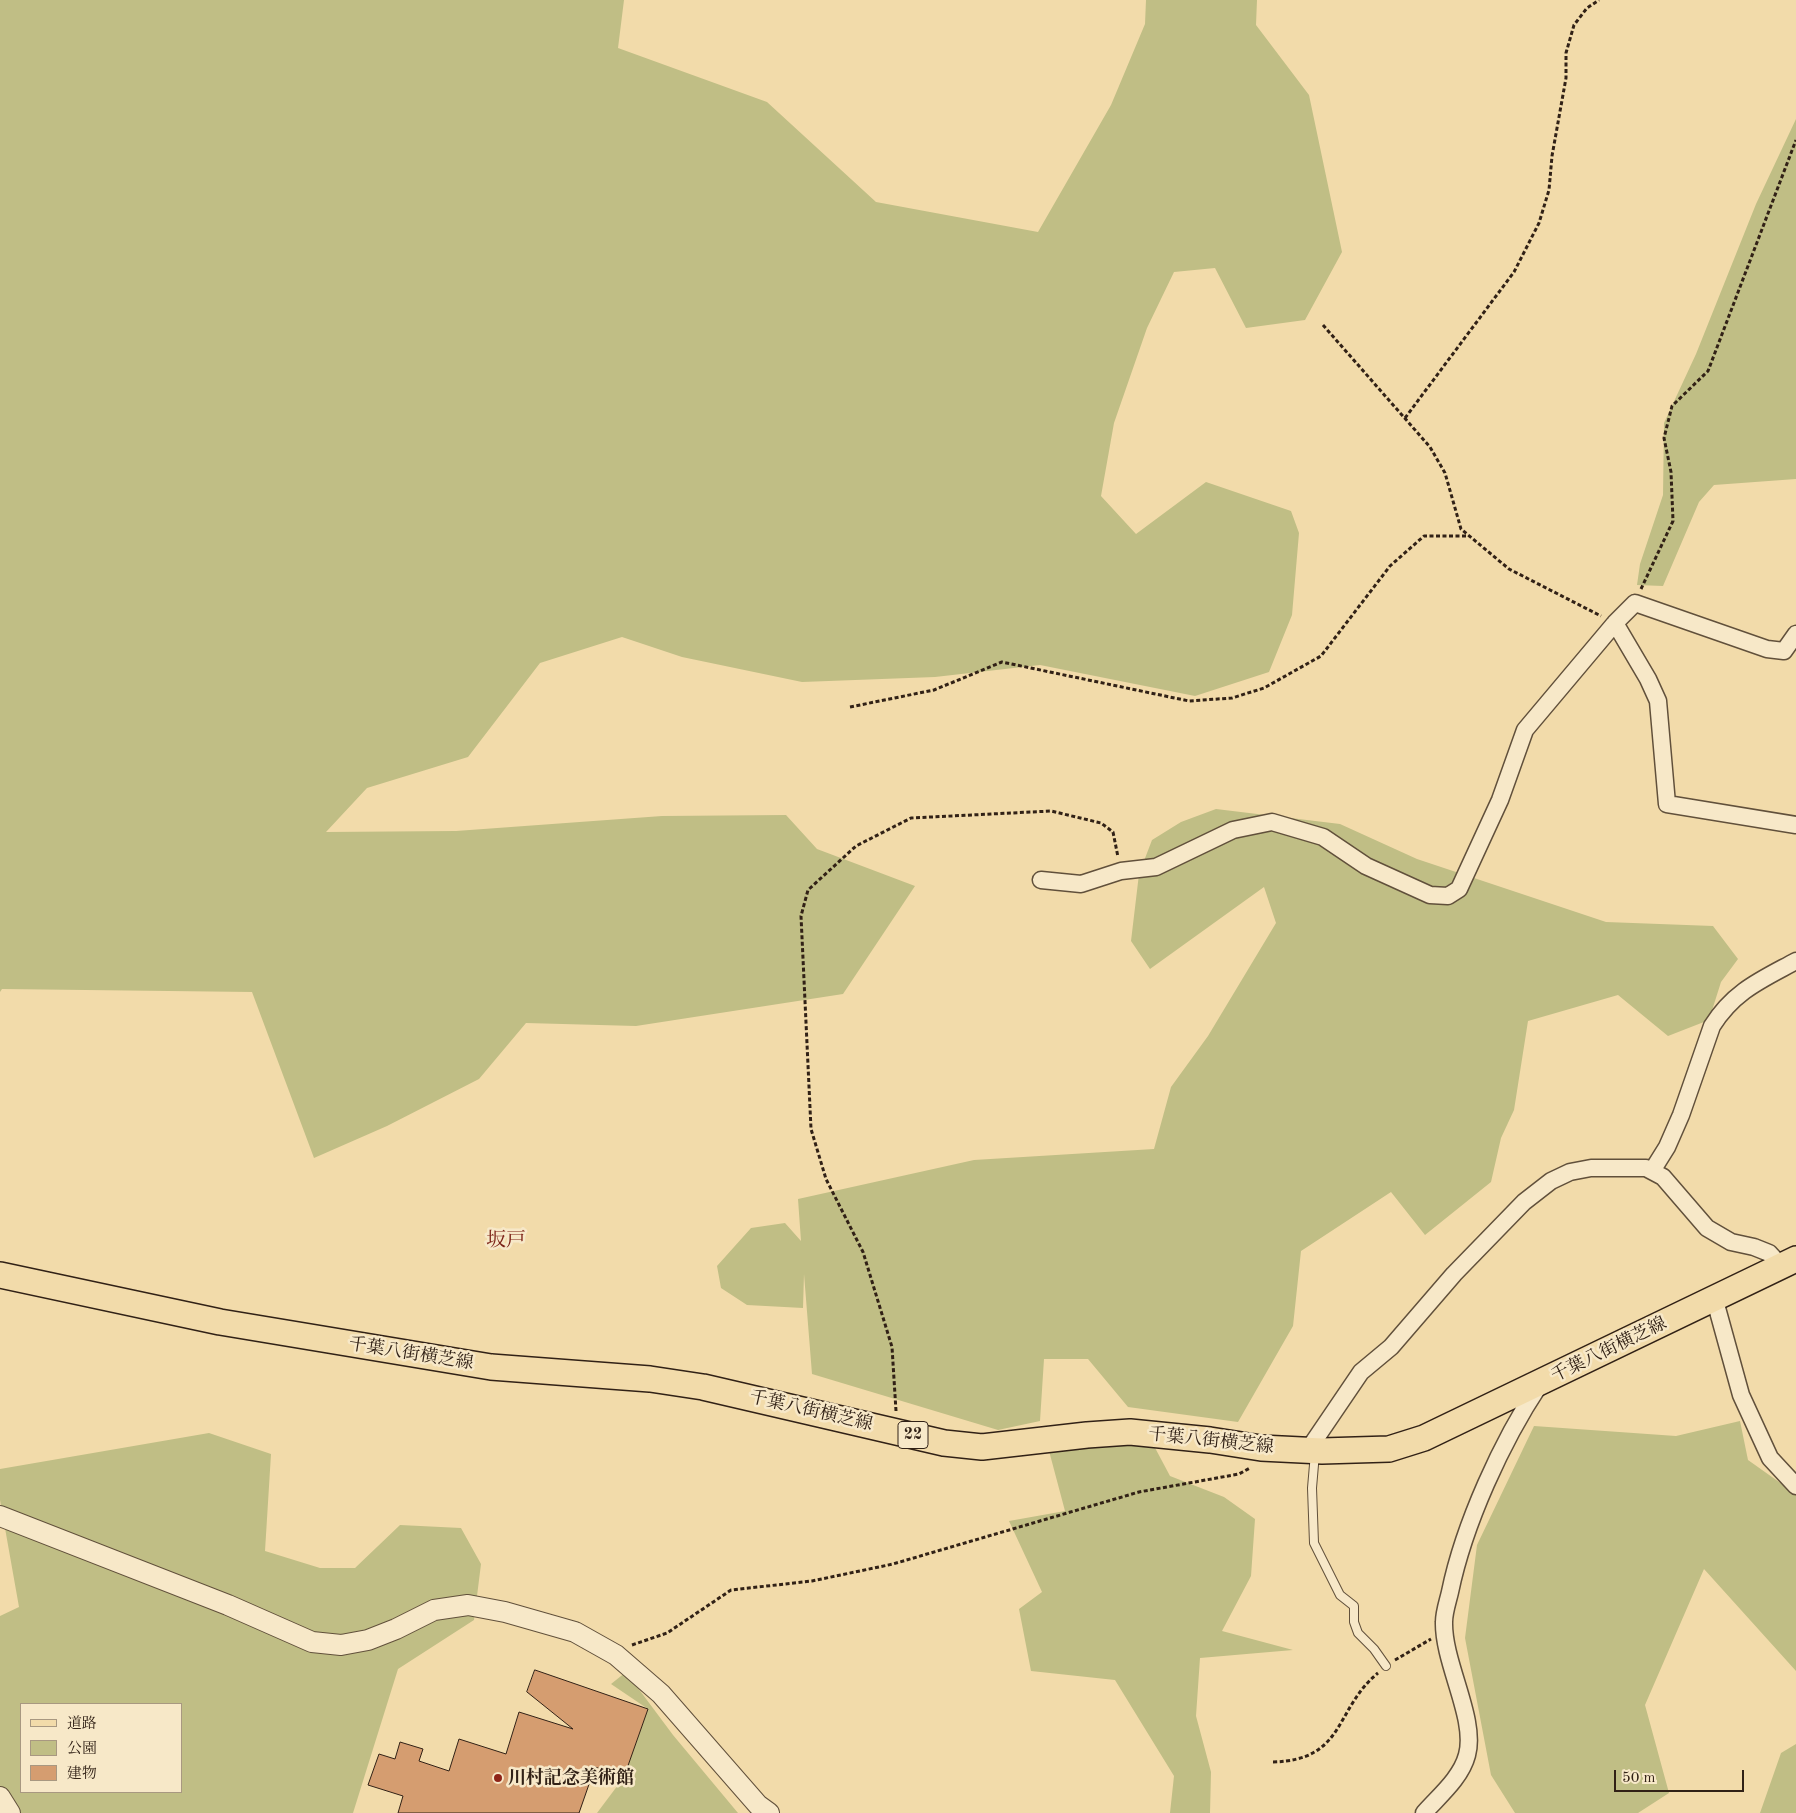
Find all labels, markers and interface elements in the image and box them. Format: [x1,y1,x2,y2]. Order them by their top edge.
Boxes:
district label: 坂戸 [486,1229,526,1253]
street label: 千葉八街横芝線 [1548,1313,1670,1387]
street label: 千葉八街横芝線 [347,1333,475,1375]
street label: 千葉八街横芝線 [747,1386,875,1436]
road number: 22 [898,1422,928,1448]
street label: 千葉八街横芝線 [1147,1424,1275,1458]
legend [20,1703,182,1793]
text: 道路 [67,1717,97,1732]
text: 公園 [67,1742,97,1757]
scale bar [1616,1760,1746,1792]
text: 建物 [67,1767,97,1782]
place label: 川村記念美術館 [508,1767,634,1789]
text: 50 m [1622,1771,1656,1786]
marker: 川村記念美術館 [492,1772,504,1784]

